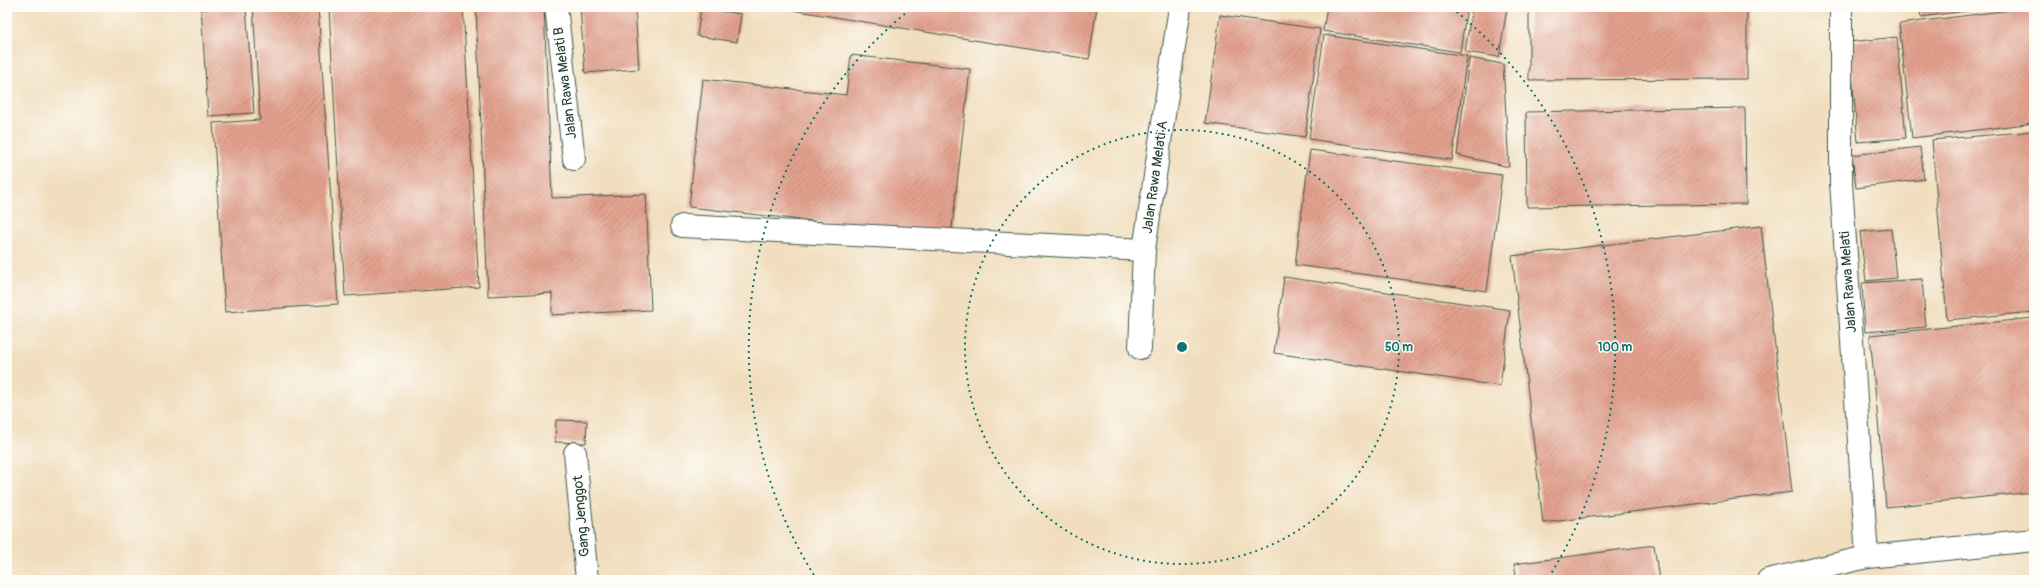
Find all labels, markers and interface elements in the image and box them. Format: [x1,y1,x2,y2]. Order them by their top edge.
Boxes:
street label: Jalan Rawa Melati B [550,26,580,140]
street label: Jalan Rawa Melati A [1139,119,1171,235]
street label: Jalan Rawa Melati [1836,230,1860,333]
centre of rings [1175,340,1189,354]
text: 50 m [1385,340,1413,355]
text: 100 m [1598,340,1633,355]
street label: Gang Jenggot [569,474,593,558]

